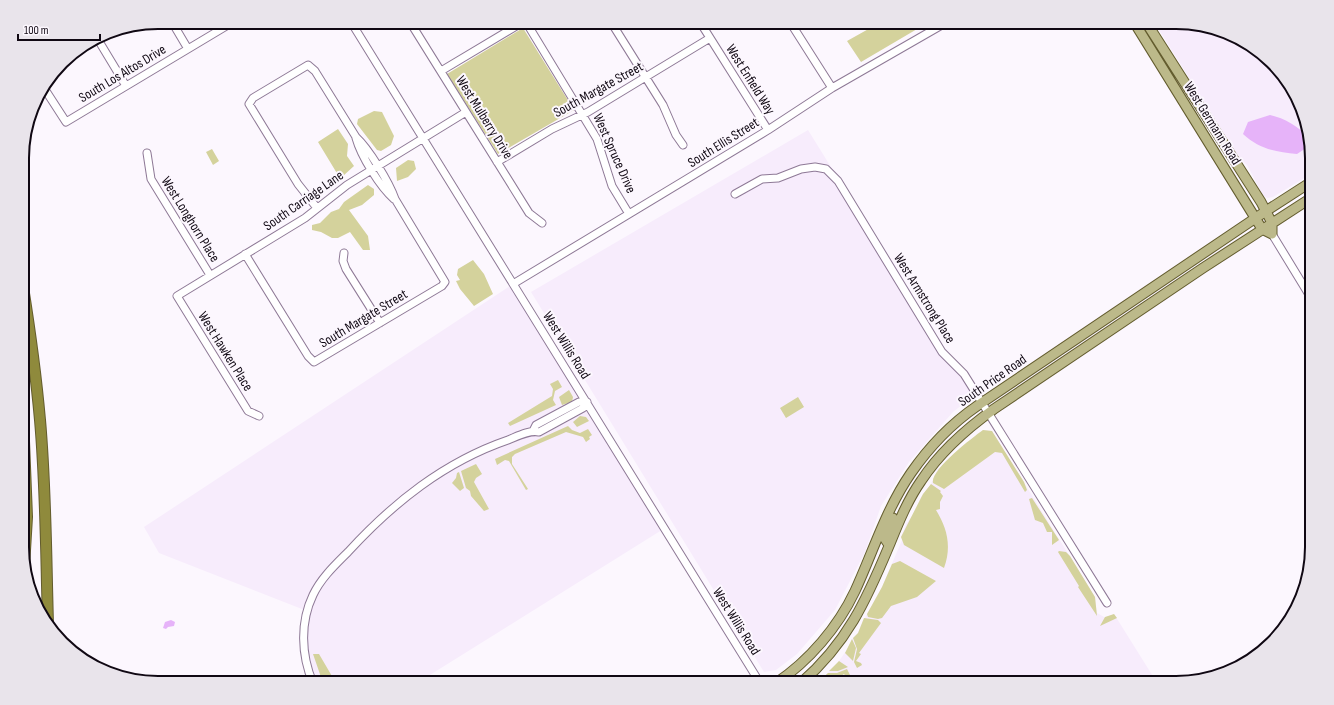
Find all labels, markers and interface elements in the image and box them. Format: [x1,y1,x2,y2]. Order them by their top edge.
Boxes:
scale bar [18,16,100,42]
text: 100 m [24,23,49,38]
street label: South Los Altos Drive [76,41,169,106]
street label: West Enfield Way [722,41,779,118]
street label: South Margate Street [550,58,646,121]
street label: West Mulberry Drive [452,73,517,162]
street label: West Germann Road [1180,79,1245,168]
street label: West Spruce Drive [589,111,640,196]
street label: South Ellis Street [684,114,762,171]
street label: South Carriage Lane [260,167,347,234]
street label: West Longhorn Place [158,173,224,265]
street label: West Armstrong Place [890,250,959,346]
street label: South Margate Street [316,285,410,351]
street label: West Hawken Place [194,308,257,394]
street label: West Willis Road [539,308,594,382]
street label: South Price Road [955,351,1030,410]
street label: West Willis Road [709,584,764,658]

